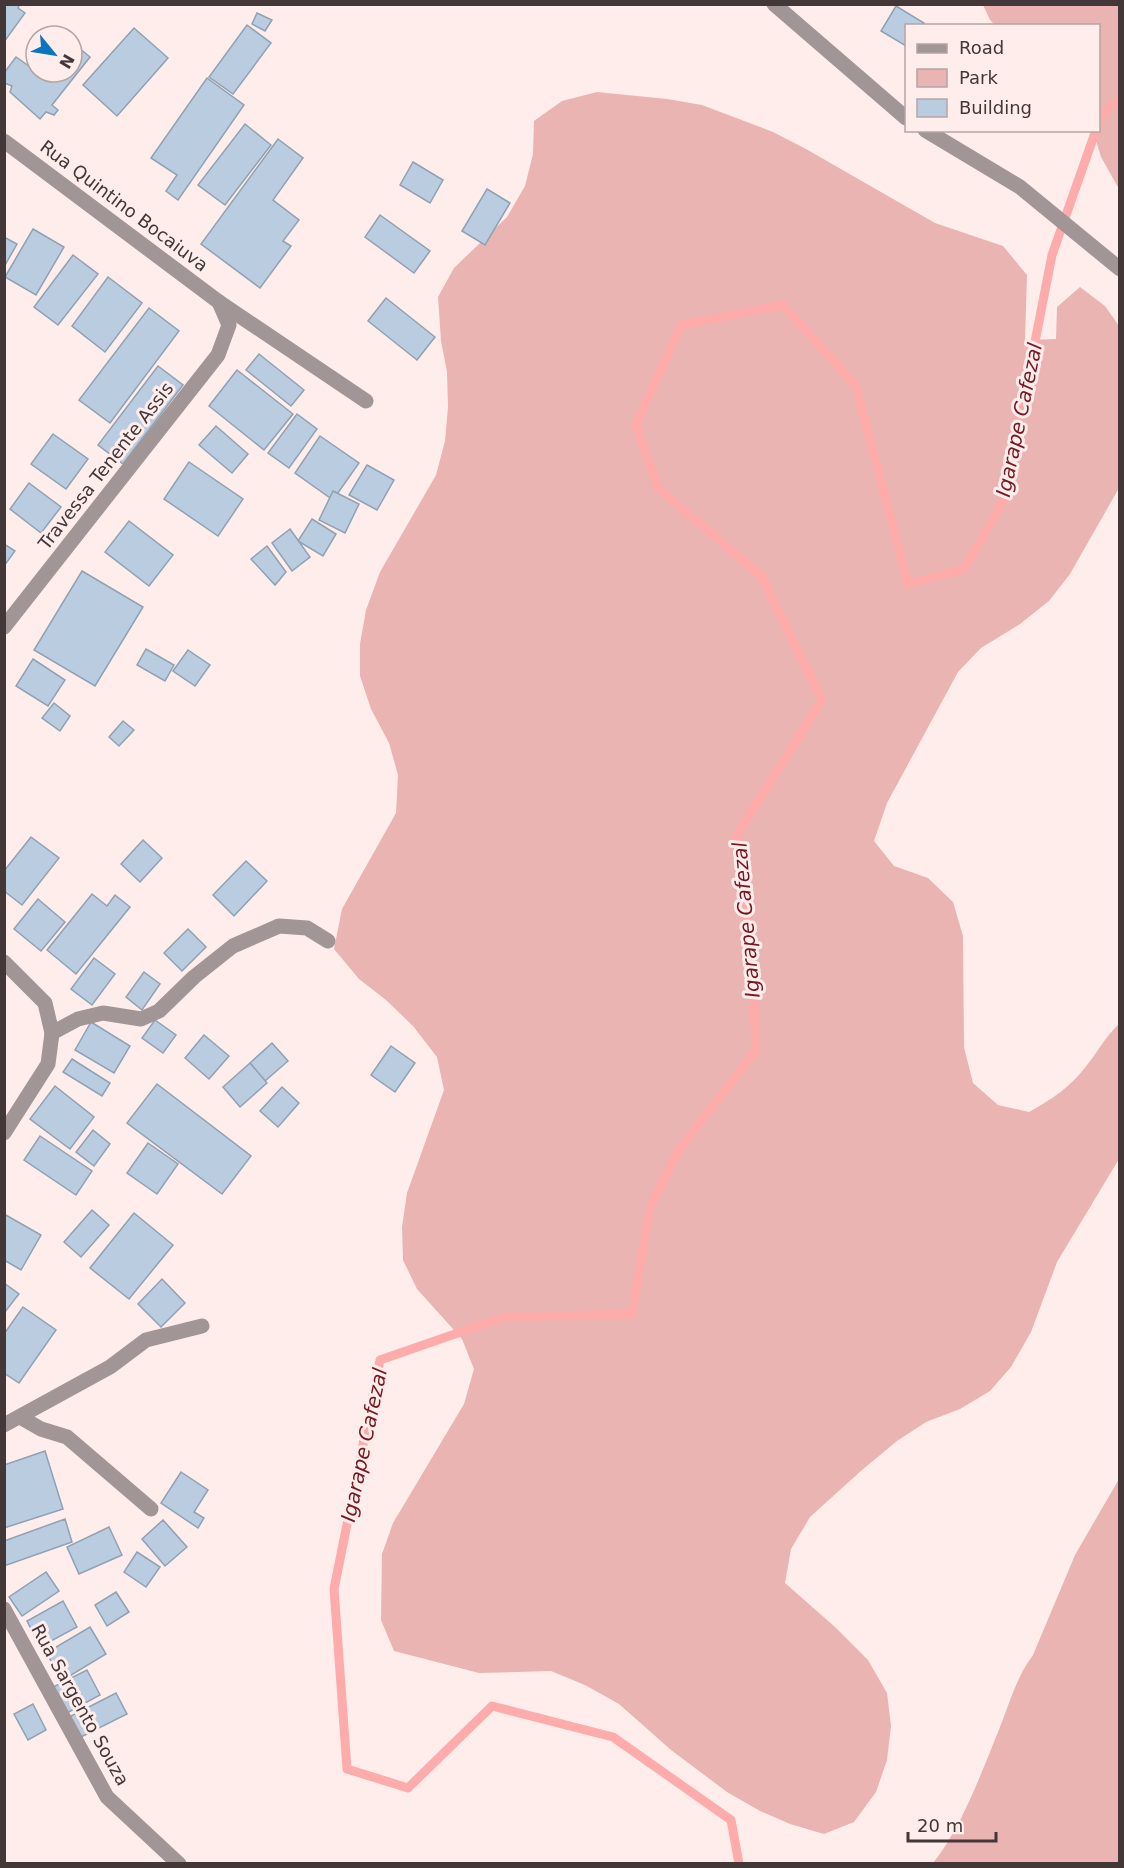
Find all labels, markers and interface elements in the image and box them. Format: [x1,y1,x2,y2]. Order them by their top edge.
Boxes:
north arrow [24,24,84,84]
legend [905,24,1100,132]
text: Road [959,37,1004,58]
text: N [55,51,78,72]
text: Park [959,67,998,88]
text: Building [959,97,1032,118]
street label: Rua Quintino Bocaiuva [36,136,212,276]
water label: Igarape Cafezal [991,341,1047,499]
street label: Travessa Tenente Assis [33,378,177,554]
water label: Igarape Cafezal [727,841,765,999]
water label: Igarape Cafezal [336,1366,392,1524]
street label: Rua Sargento Souza [27,1620,134,1789]
scale bar [908,1805,996,1843]
text: 20 m [917,1815,963,1836]

